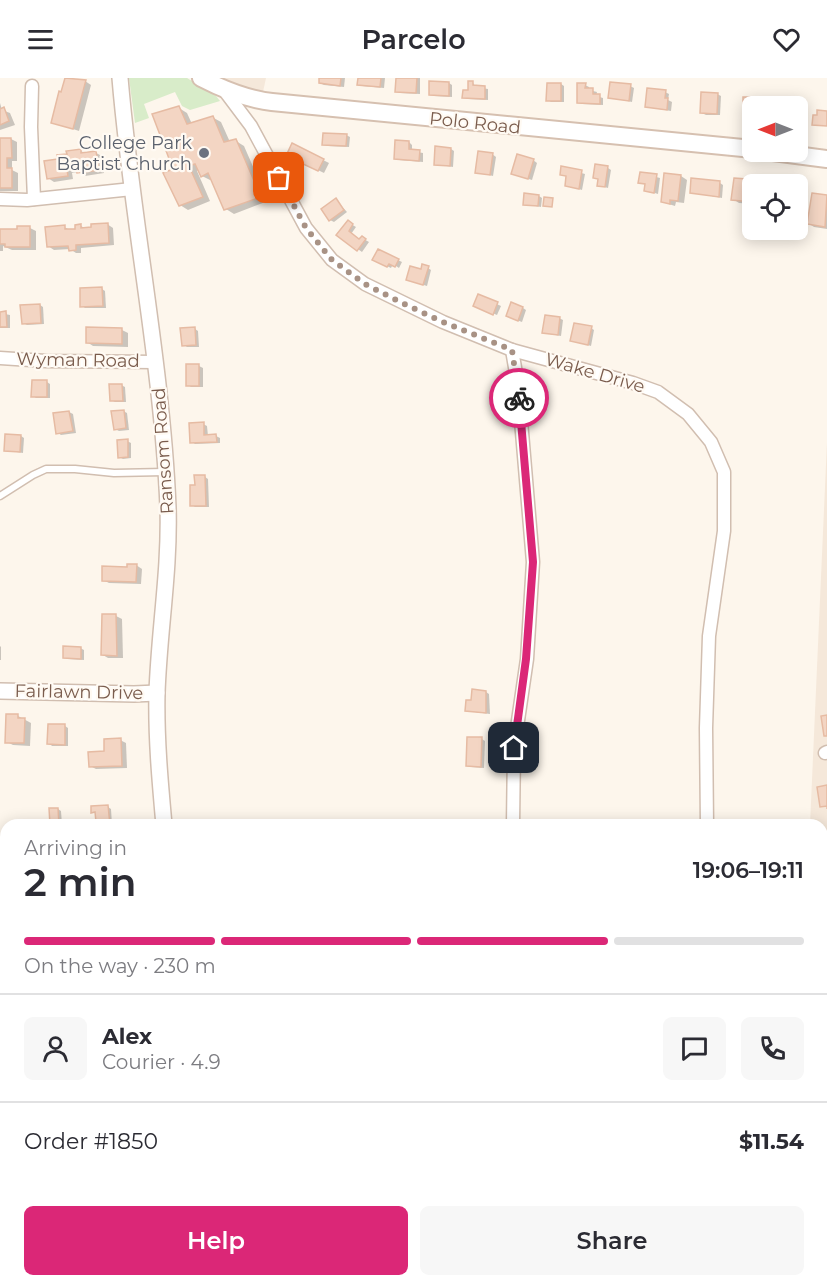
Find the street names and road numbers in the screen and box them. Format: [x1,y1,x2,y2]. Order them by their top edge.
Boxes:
street label: Polo Road [428,107,522,139]
street label: Wyman Road [16,348,140,372]
street label: Wake Drive [543,348,648,398]
street label: Ransom Road [148,387,178,515]
street label: Fairlawn Drive [14,680,144,704]

